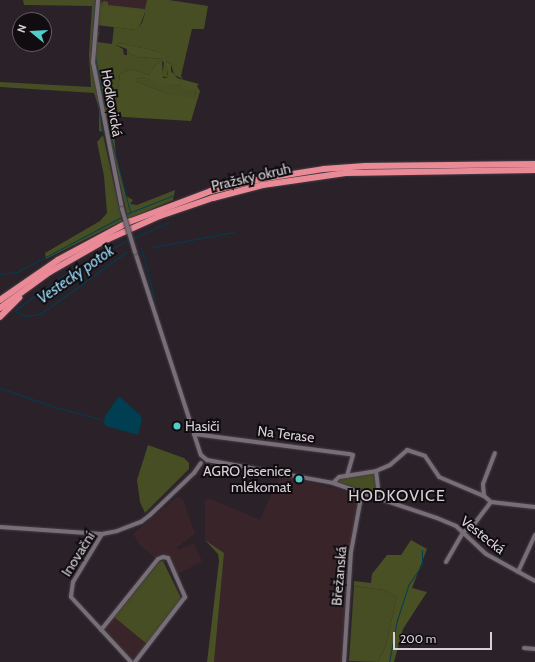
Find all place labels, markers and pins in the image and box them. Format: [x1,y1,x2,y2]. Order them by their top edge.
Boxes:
place label: Hasiči [185,418,220,434]
marker: Hasiči [172,421,182,431]
place label: AGRO Jesenice mlékomat [203,463,291,496]
marker: AGRO Jesenice mlékomat [294,474,304,484]

